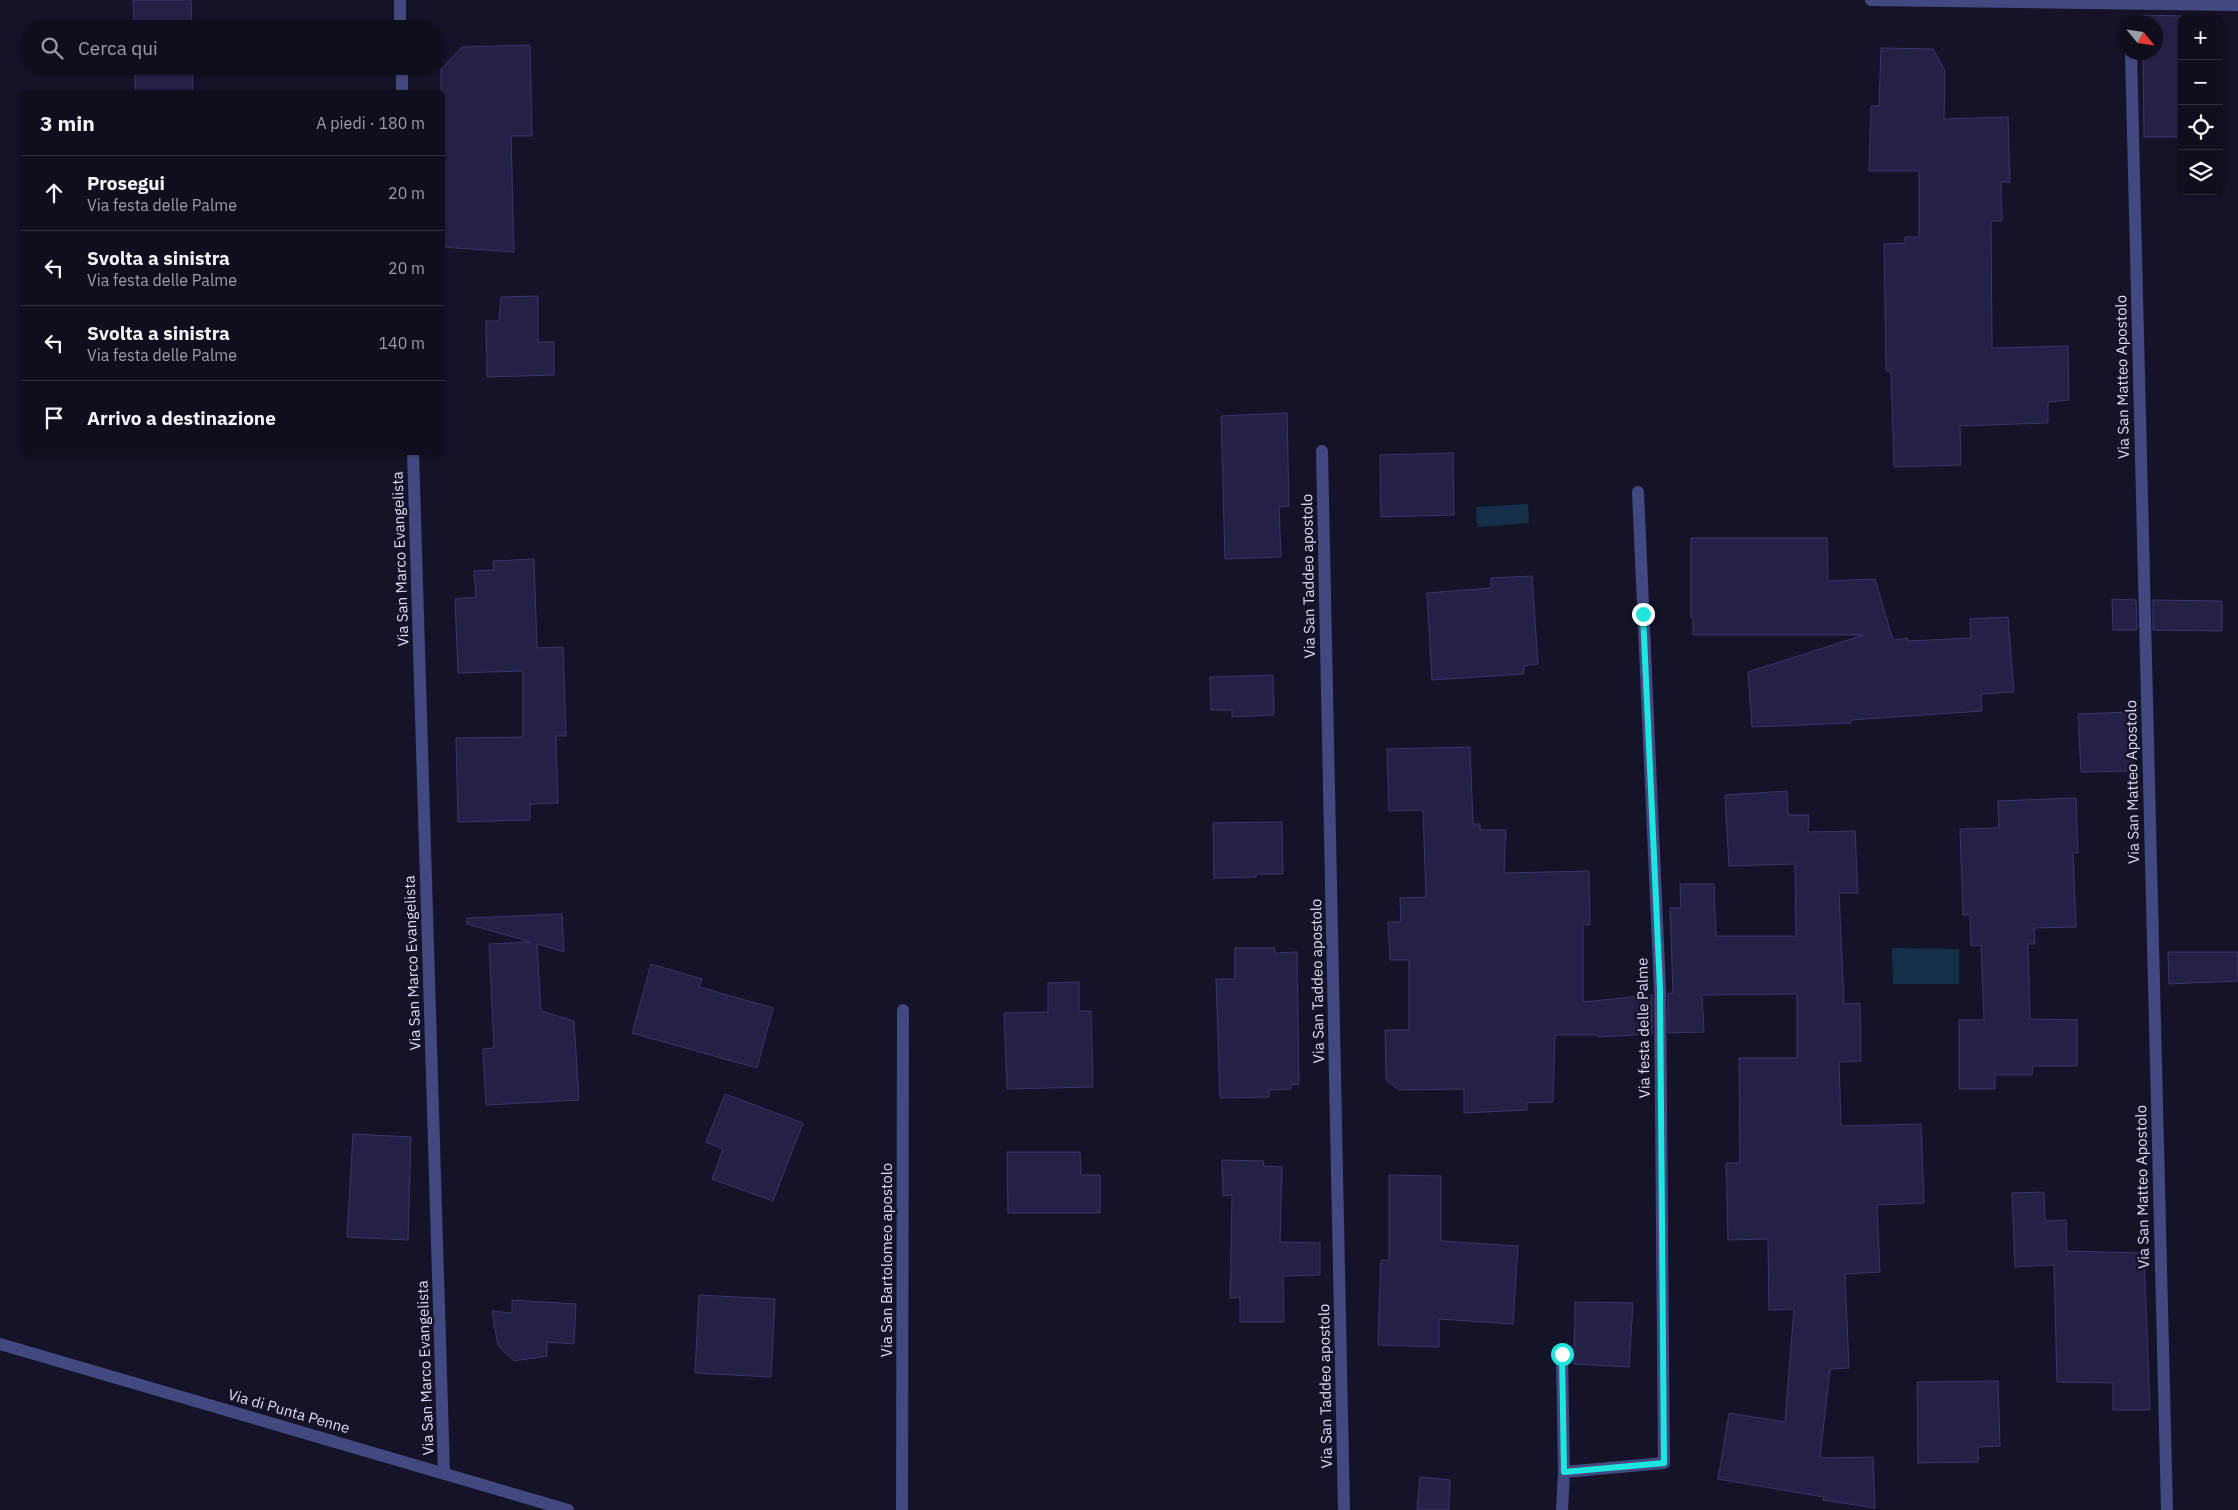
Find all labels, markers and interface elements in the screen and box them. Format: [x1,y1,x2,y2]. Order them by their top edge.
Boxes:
north arrow [2118,15,2163,60]
map controls [2178,15,2223,195]
button: + [2178,15,2223,60]
search box [20,20,445,75]
icon: search [38,34,66,62]
text: Cerca qui [78,36,158,60]
button: − [2178,60,2223,105]
button: locate [2178,105,2223,150]
text: 3 min [40,109,95,137]
text: A piedi · 180 m [316,113,425,133]
button: layers [2178,150,2223,195]
text: Prosegui [87,171,165,195]
icon: ahead [40,179,68,207]
text: 20 m [388,183,425,203]
text: Via festa delle Palme [87,195,237,215]
text: Svolta a sinistra [87,246,230,270]
icon: left [40,254,68,282]
text: 20 m [388,258,425,278]
text: Via festa delle Palme [87,270,237,290]
street label: Via San Matteo Apostolo [2111,295,2133,459]
text: Svolta a sinistra [87,321,230,345]
icon: left [40,329,68,357]
text: 140 m [378,333,425,353]
text: Via festa delle Palme [87,345,237,365]
icon: arrive [40,404,68,432]
text: Arrivo a destinazione [87,406,276,430]
street label: Via San Marco Evangelista [387,471,413,647]
street label: Via San Taddeo apostolo [1297,493,1319,659]
route end [1632,603,1655,626]
street label: Via San Matteo Apostolo [2121,700,2143,864]
street label: Via San Marco Evangelista [399,875,425,1051]
street label: Via San Taddeo apostolo [1306,898,1328,1064]
street label: Via festa delle Palme [1632,958,1654,1098]
street label: Via San Matteo Apostolo [2131,1105,2153,1269]
street label: Via San Bartolomeo apostolo [877,1163,896,1357]
street label: Via San Marco Evangelista [412,1280,438,1456]
street label: Via San Taddeo apostolo [1314,1303,1336,1469]
route start [1551,1343,1574,1366]
street label: Via di Punta Penne [226,1385,352,1437]

